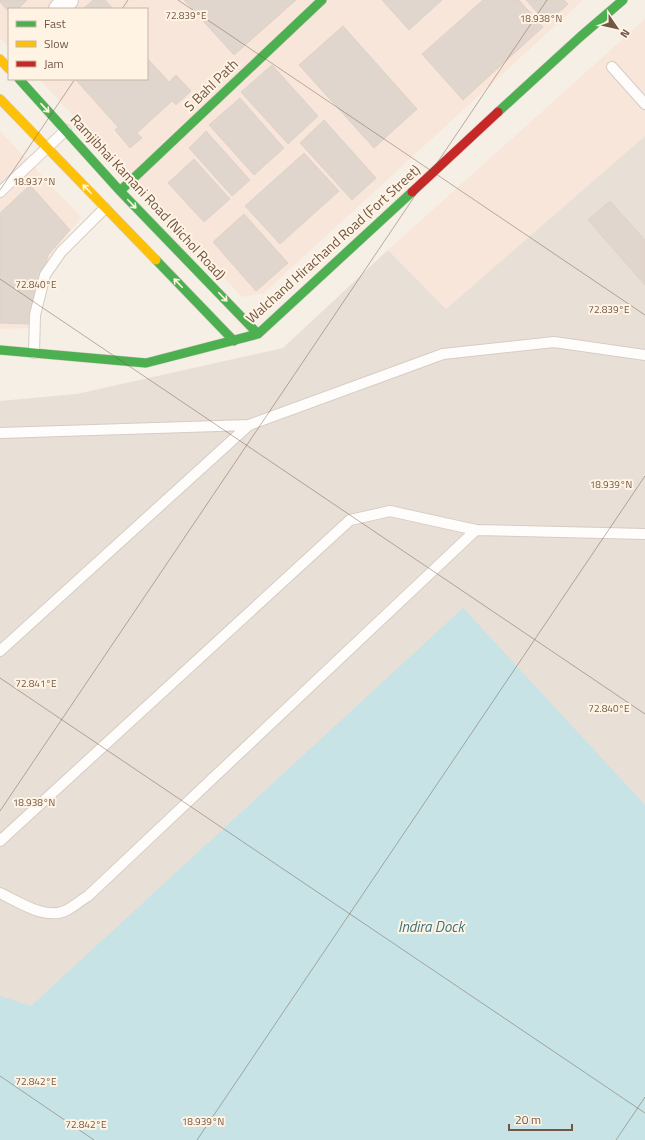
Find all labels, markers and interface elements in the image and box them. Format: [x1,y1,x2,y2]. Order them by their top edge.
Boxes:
legend [8,8,148,80]
text: 72.839°E [165,8,207,23]
north arrow [597,8,637,48]
text: 18.938°N [520,11,562,26]
text: Fast [44,14,67,33]
text: N [617,26,634,41]
text: Slow [44,34,69,53]
text: Jam [44,54,64,73]
street label: S Bahl Path [179,54,242,116]
one-way arrow [40,102,49,112]
street label: Ramjibhai Kamani Road (Nichol Road) [66,109,231,284]
street label: Walchand Hirachand Road (Fort Street) [241,159,425,328]
text: 18.937°N [13,174,55,189]
one-way arrow [82,184,92,194]
one-way arrow [128,199,137,209]
text: 72.840°E [15,277,57,292]
one-way arrow [173,278,183,288]
one-way arrow [218,292,228,302]
text: 72.839°E [588,302,630,317]
text: 18.939°N [590,477,632,492]
text: 72.841°E [15,676,57,691]
text: 72.840°E [588,701,630,716]
text: 18.938°N [13,795,55,810]
water label: Indira Dock [398,915,466,938]
text: 72.842°E [15,1074,57,1089]
scale bar [509,1106,572,1132]
text: 20 m [515,1110,541,1129]
text: 18.939°N [182,1114,224,1129]
text: 72.842°E [65,1117,107,1132]

